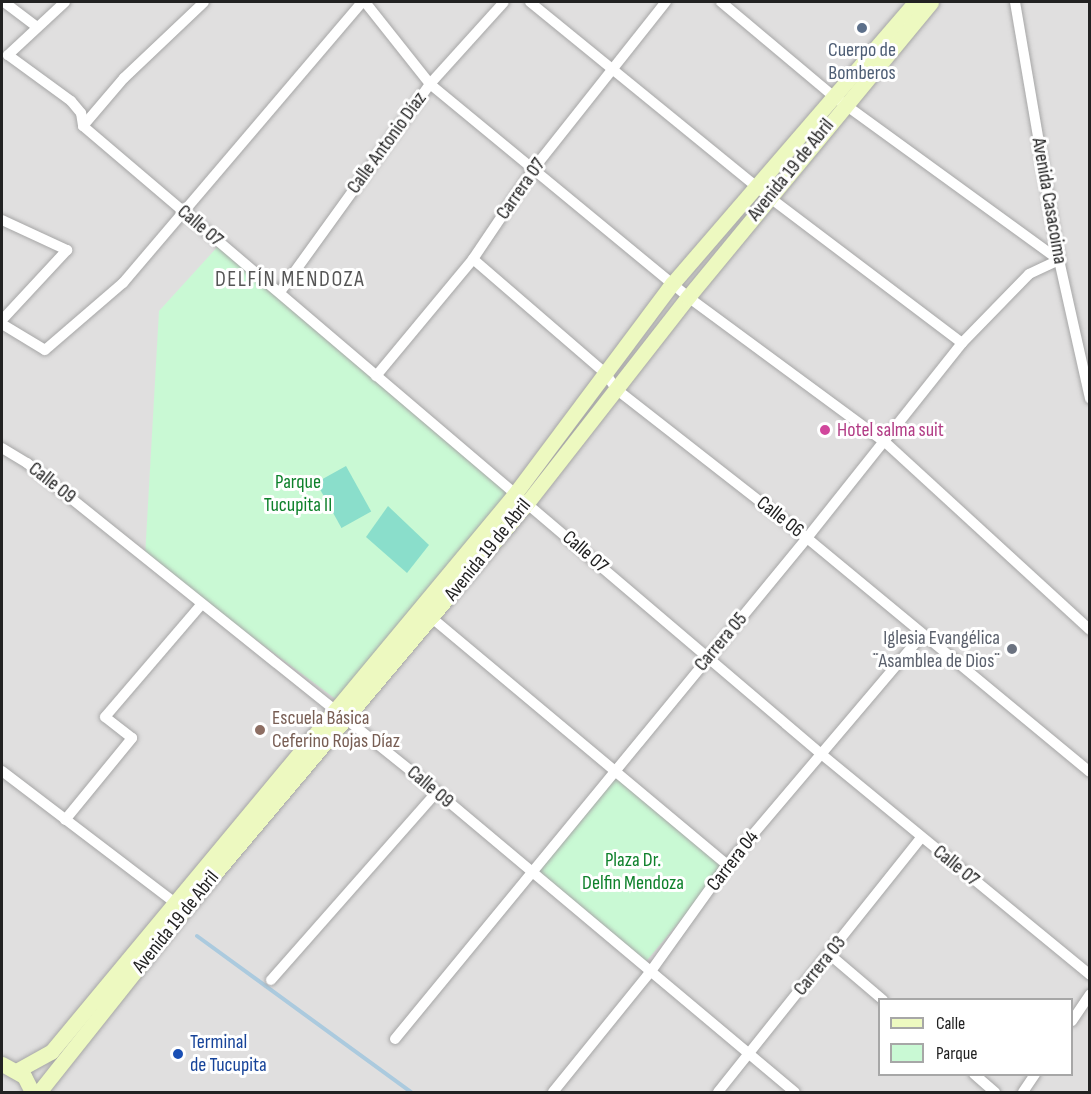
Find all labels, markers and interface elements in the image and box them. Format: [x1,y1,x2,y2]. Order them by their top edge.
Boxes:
marker: Cuerpo de Bomberos [855,21,869,35]
place label: Cuerpo de Bomberos [828,38,896,85]
street label: Calle Antonio Díaz [342,87,432,199]
street label: Avenida 19 de Abril [743,114,839,226]
street label: Avenida Casacoima [1026,136,1072,266]
street label: Carrera 07 [491,154,551,224]
street label: Calle 07 [172,200,228,252]
district label: DELFÍN MENDOZA [215,267,365,293]
place label: Hotel salma suit [837,418,944,442]
marker: Hotel salma suit [818,423,832,437]
street label: Calle 09 [24,457,80,509]
park label: Parque Tucupita II [264,471,332,518]
street label: Calle 06 [752,491,808,543]
street label: Avenida 19 de Abril [440,494,536,606]
street label: Calle 07 [557,526,613,578]
street label: Carrera 05 [689,608,753,676]
place label: Iglesia Evangélica ¨Asamblea de Dios¨ [873,626,1000,673]
marker: Iglesia Evangélica ¨Asamblea de Dios¨ [1005,642,1019,656]
place label: Escuela Básica Ceferino Rojas Díaz [272,706,400,753]
marker: Escuela Básica Ceferino Rojas Díaz [253,723,267,737]
street label: Calle 09 [402,761,458,813]
street label: Carrera 04 [702,826,764,896]
street label: Calle 07 [928,840,984,892]
park label: Plaza Dr. Delfin Mendoza [582,848,684,895]
street label: Avenida 19 de Abril [128,866,224,978]
street label: Carrera 03 [789,931,851,1001]
legend [878,998,1073,1076]
text: Calle [936,1013,965,1034]
place label: Terminal de Tucupita [190,1030,267,1077]
text: Parque [936,1043,977,1064]
marker: Terminal de Tucupita [171,1047,185,1061]

